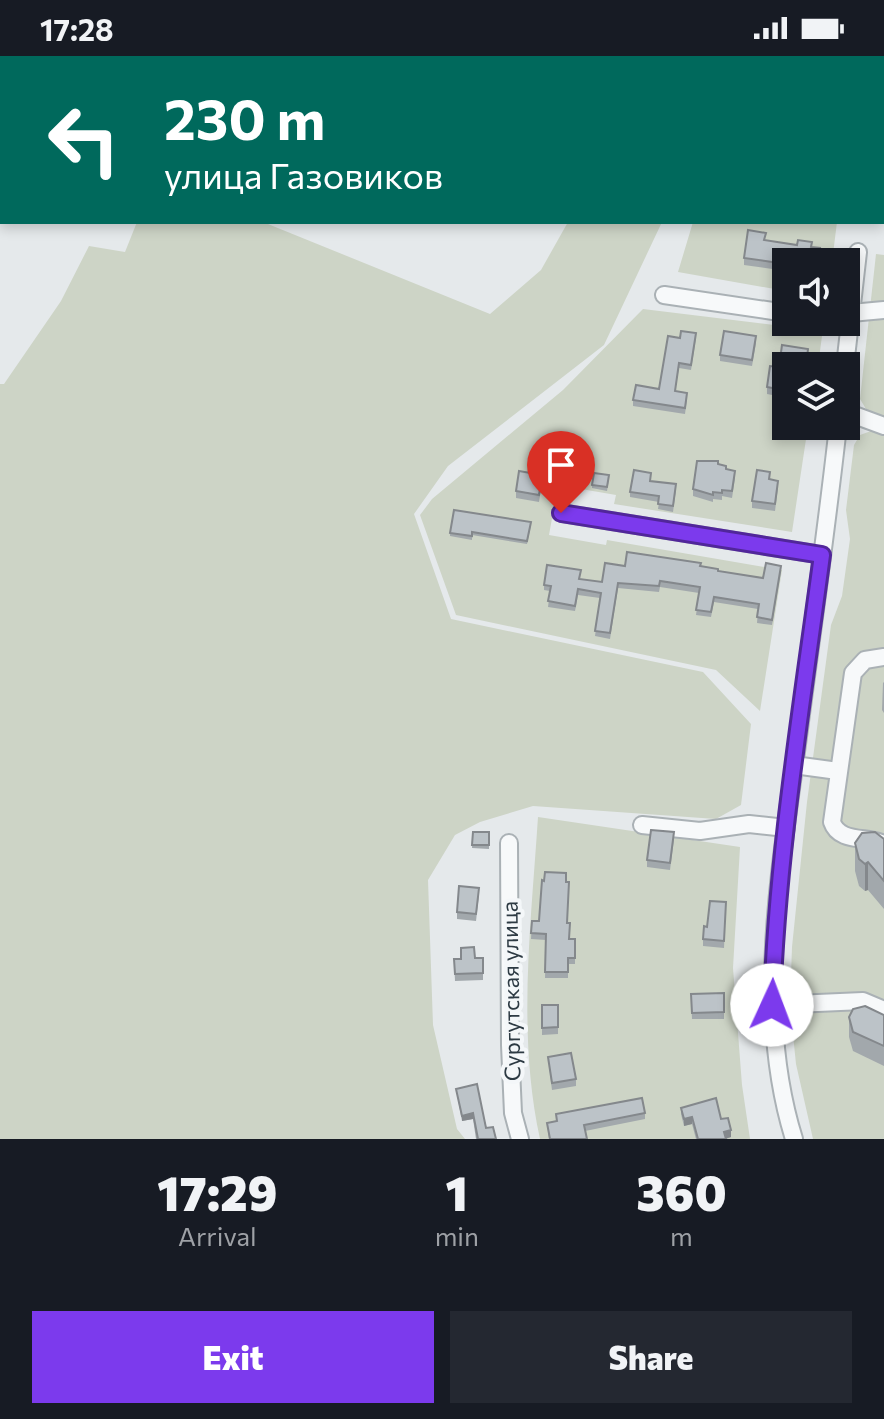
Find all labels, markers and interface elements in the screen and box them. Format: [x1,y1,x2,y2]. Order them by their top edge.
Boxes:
text: 17:28 [40,10,113,47]
text: 230 m [164,83,325,152]
icon: left [32,88,136,192]
text: улица Газовиков [164,152,443,196]
map controls [772,248,860,440]
button: sound [772,248,860,336]
button: layers [772,352,860,440]
pin [527,431,595,513]
icon: arrive [539,443,583,487]
street label: Сургутская улица [495,901,526,1081]
position arrow [730,963,814,1047]
text: 17:29 [157,1162,277,1221]
text: 1 [446,1162,468,1221]
text: 360 [636,1162,727,1221]
text: Arrival [178,1220,257,1251]
text: min [435,1220,479,1251]
text: m [670,1220,693,1251]
button: Exit [32,1311,434,1403]
button: Share [450,1311,852,1403]

